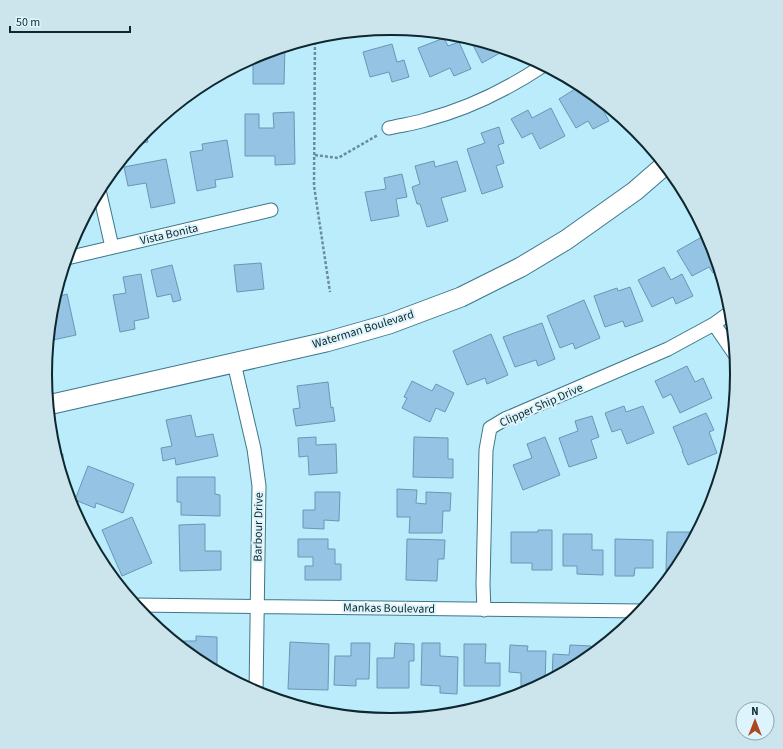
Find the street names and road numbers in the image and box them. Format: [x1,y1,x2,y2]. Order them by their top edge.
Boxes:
street label: Vista Bonita [138,220,200,249]
street label: Waterman Boulevard [310,306,416,353]
street label: Clipper Ship Drive [497,379,586,431]
street label: Barbour Drive [249,492,268,562]
street label: Mankas Boulevard [343,599,435,618]

